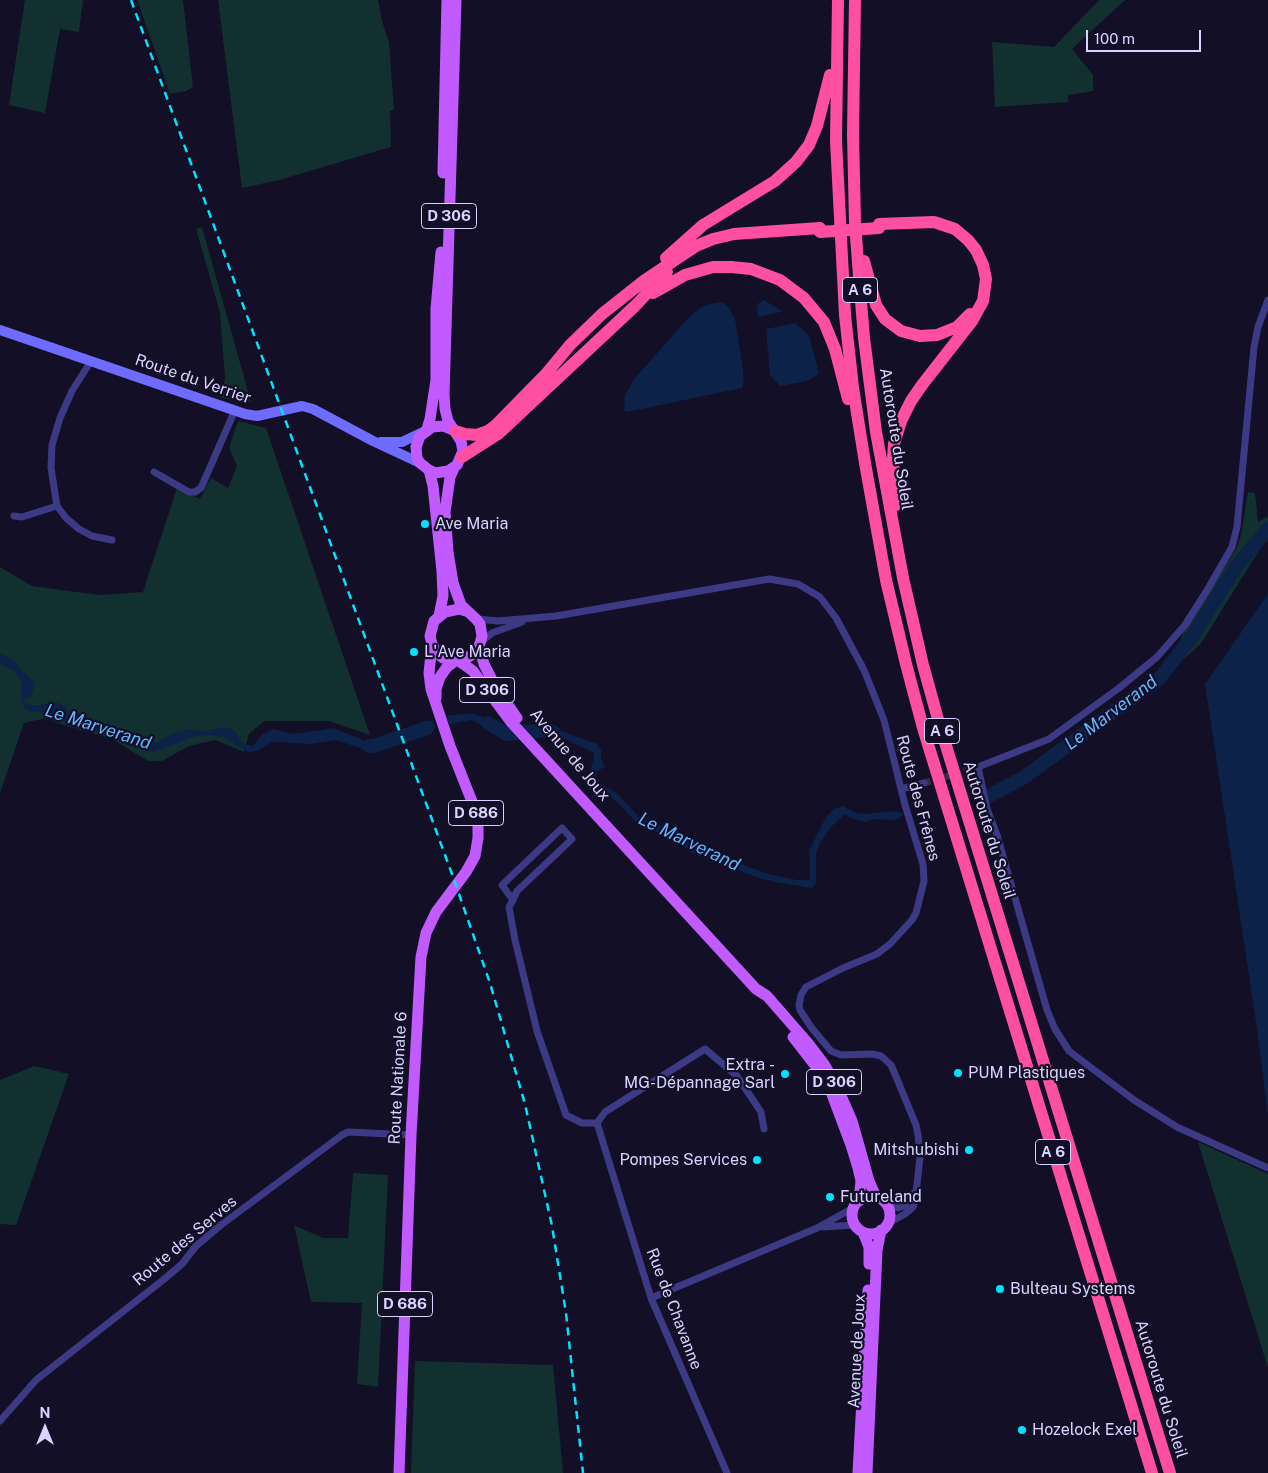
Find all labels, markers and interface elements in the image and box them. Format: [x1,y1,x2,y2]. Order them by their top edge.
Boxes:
scale bar [1088,20,1203,52]
text: 100 m [1094,30,1135,47]
road number: D 306 [422,204,476,228]
road number: A 6 [842,278,878,302]
street label: Route du Verrier [132,350,254,408]
street label: Autoroute du Soleil [875,366,917,512]
place label: Ave Maria [435,514,508,534]
marker: Ave Maria [419,518,431,530]
place label: L'Ave Maria [424,642,510,662]
marker: L'Ave Maria [408,646,420,658]
water label: Le Marverand [1060,671,1162,755]
road number: D 306 [460,678,514,702]
water label: Le Marverand [42,700,154,754]
street label: Avenue de Joux [526,705,614,805]
road number: A 6 [924,718,960,744]
street label: Route des Frênes [892,733,944,863]
street label: Autoroute du Soleil [959,758,1019,902]
road number: D 686 [448,800,504,826]
water label: Le Marverand [635,808,743,876]
street label: Route Nationale 6 [385,1011,411,1145]
place label: Extra - MG-Dépannage Sarl [624,1055,775,1093]
place label: PUM Plastiques [968,1063,1085,1083]
marker: PUM Plastiques [952,1067,964,1079]
marker: Extra - MG-Dépannage Sarl [779,1068,791,1080]
road number: D 306 [806,1070,862,1094]
place label: Mitshubishi [873,1140,959,1160]
road number: A 6 [1036,1140,1070,1164]
marker: Mitshubishi [963,1144,975,1156]
place label: Pompes Services [620,1150,747,1170]
marker: Pompes Services [751,1154,763,1166]
place label: Futureland [840,1187,922,1207]
marker: Futureland [824,1191,836,1203]
street label: Route des Serves [129,1192,241,1290]
street label: Rue de Chavanne [642,1246,706,1372]
place label: Bulteau Systems [1010,1279,1135,1299]
marker: Bulteau Systems [994,1283,1006,1295]
road number: D 686 [378,1292,432,1316]
street label: Avenue de Joux [844,1293,870,1409]
street label: Autoroute du Soleil [1131,1317,1191,1461]
north arrow [20,1403,70,1453]
text: N [40,1405,50,1421]
place label: Hozelock Exel [1032,1420,1137,1440]
marker: Hozelock Exel [1016,1424,1028,1436]

